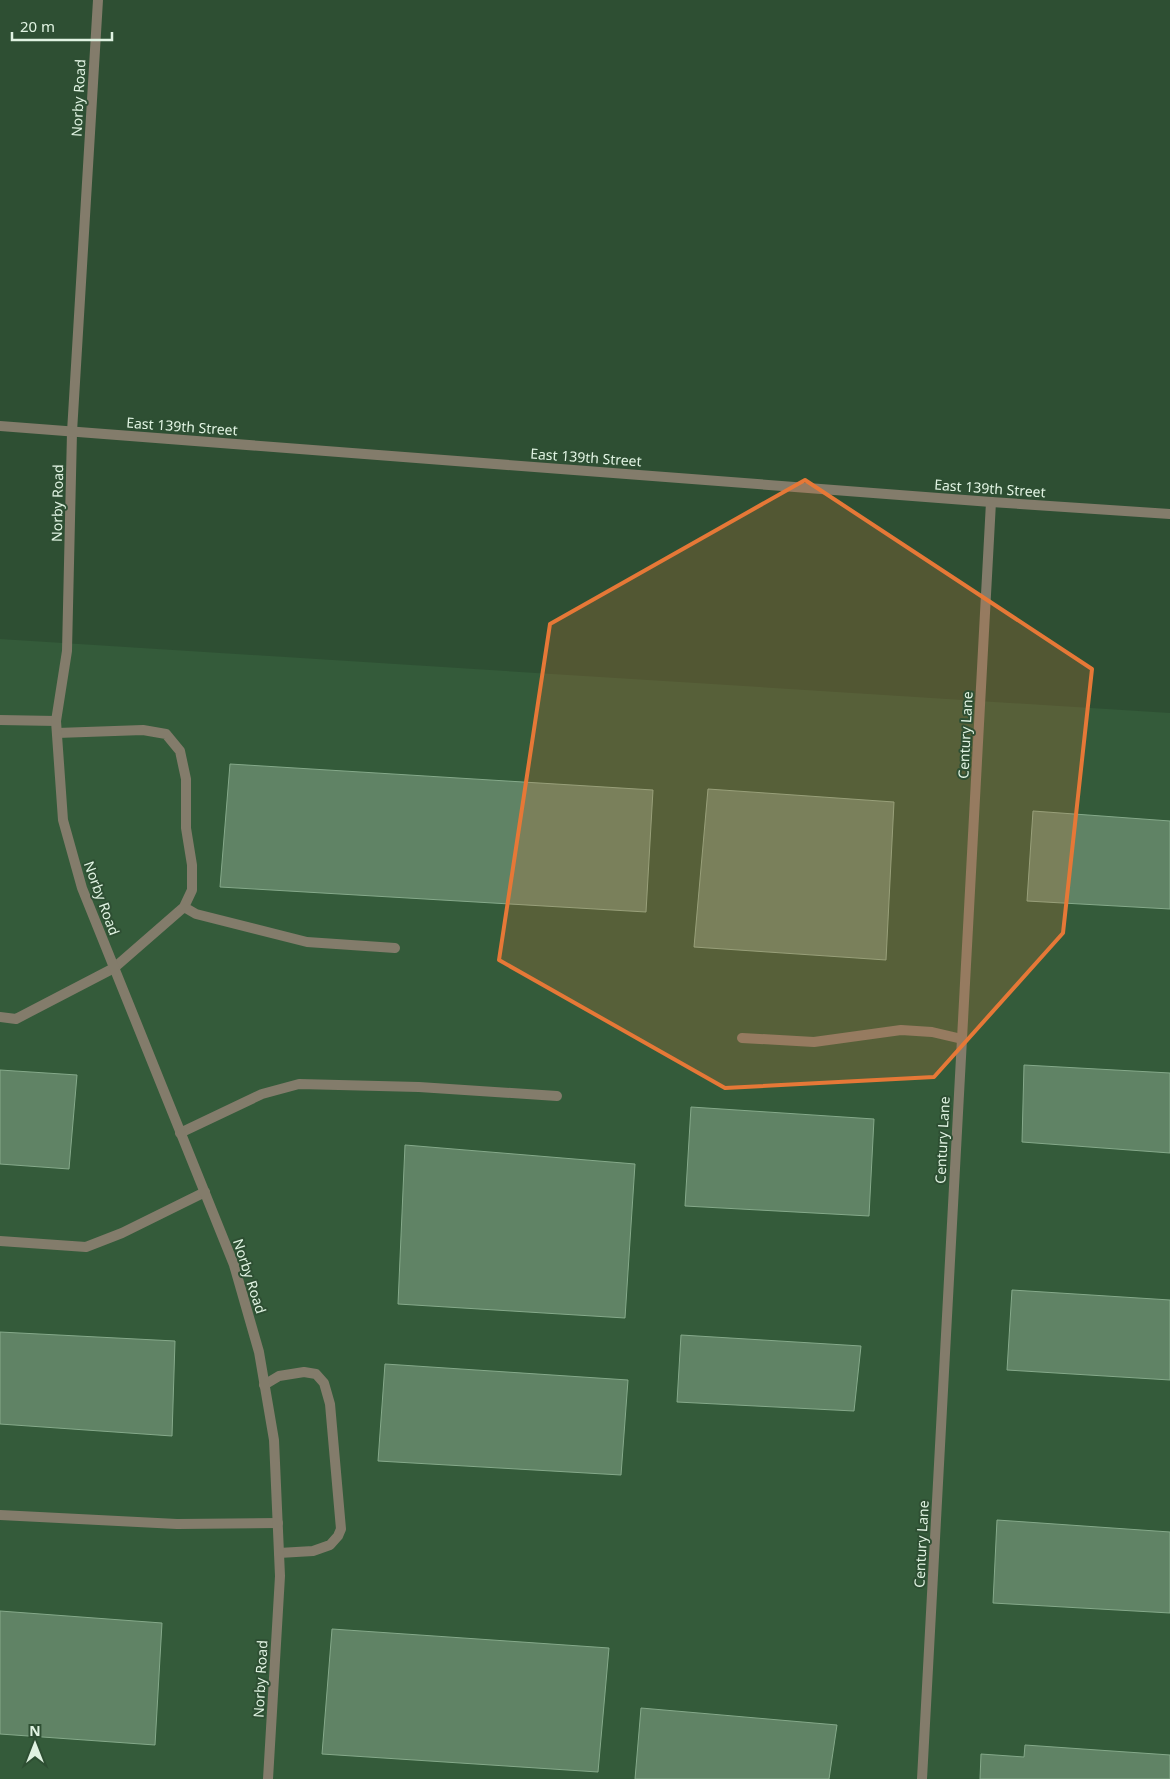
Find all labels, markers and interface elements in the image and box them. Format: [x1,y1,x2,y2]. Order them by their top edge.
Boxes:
scale bar [12,10,112,42]
text: 20 m [20,16,55,36]
street label: Norby Road [66,59,90,137]
street label: East 139th Street [126,413,238,439]
street label: East 139th Street [530,444,642,470]
street label: Norby Road [47,464,67,542]
street label: East 139th Street [934,475,1046,501]
street label: Century Lane [953,691,977,779]
street label: Norby Road [80,858,124,938]
street label: Century Lane [930,1096,954,1184]
street label: Norby Road [229,1236,271,1316]
street label: Century Lane [909,1500,933,1588]
street label: Norby Road [248,1640,272,1718]
north arrow [10,1719,60,1769]
text: N [29,1721,41,1740]

